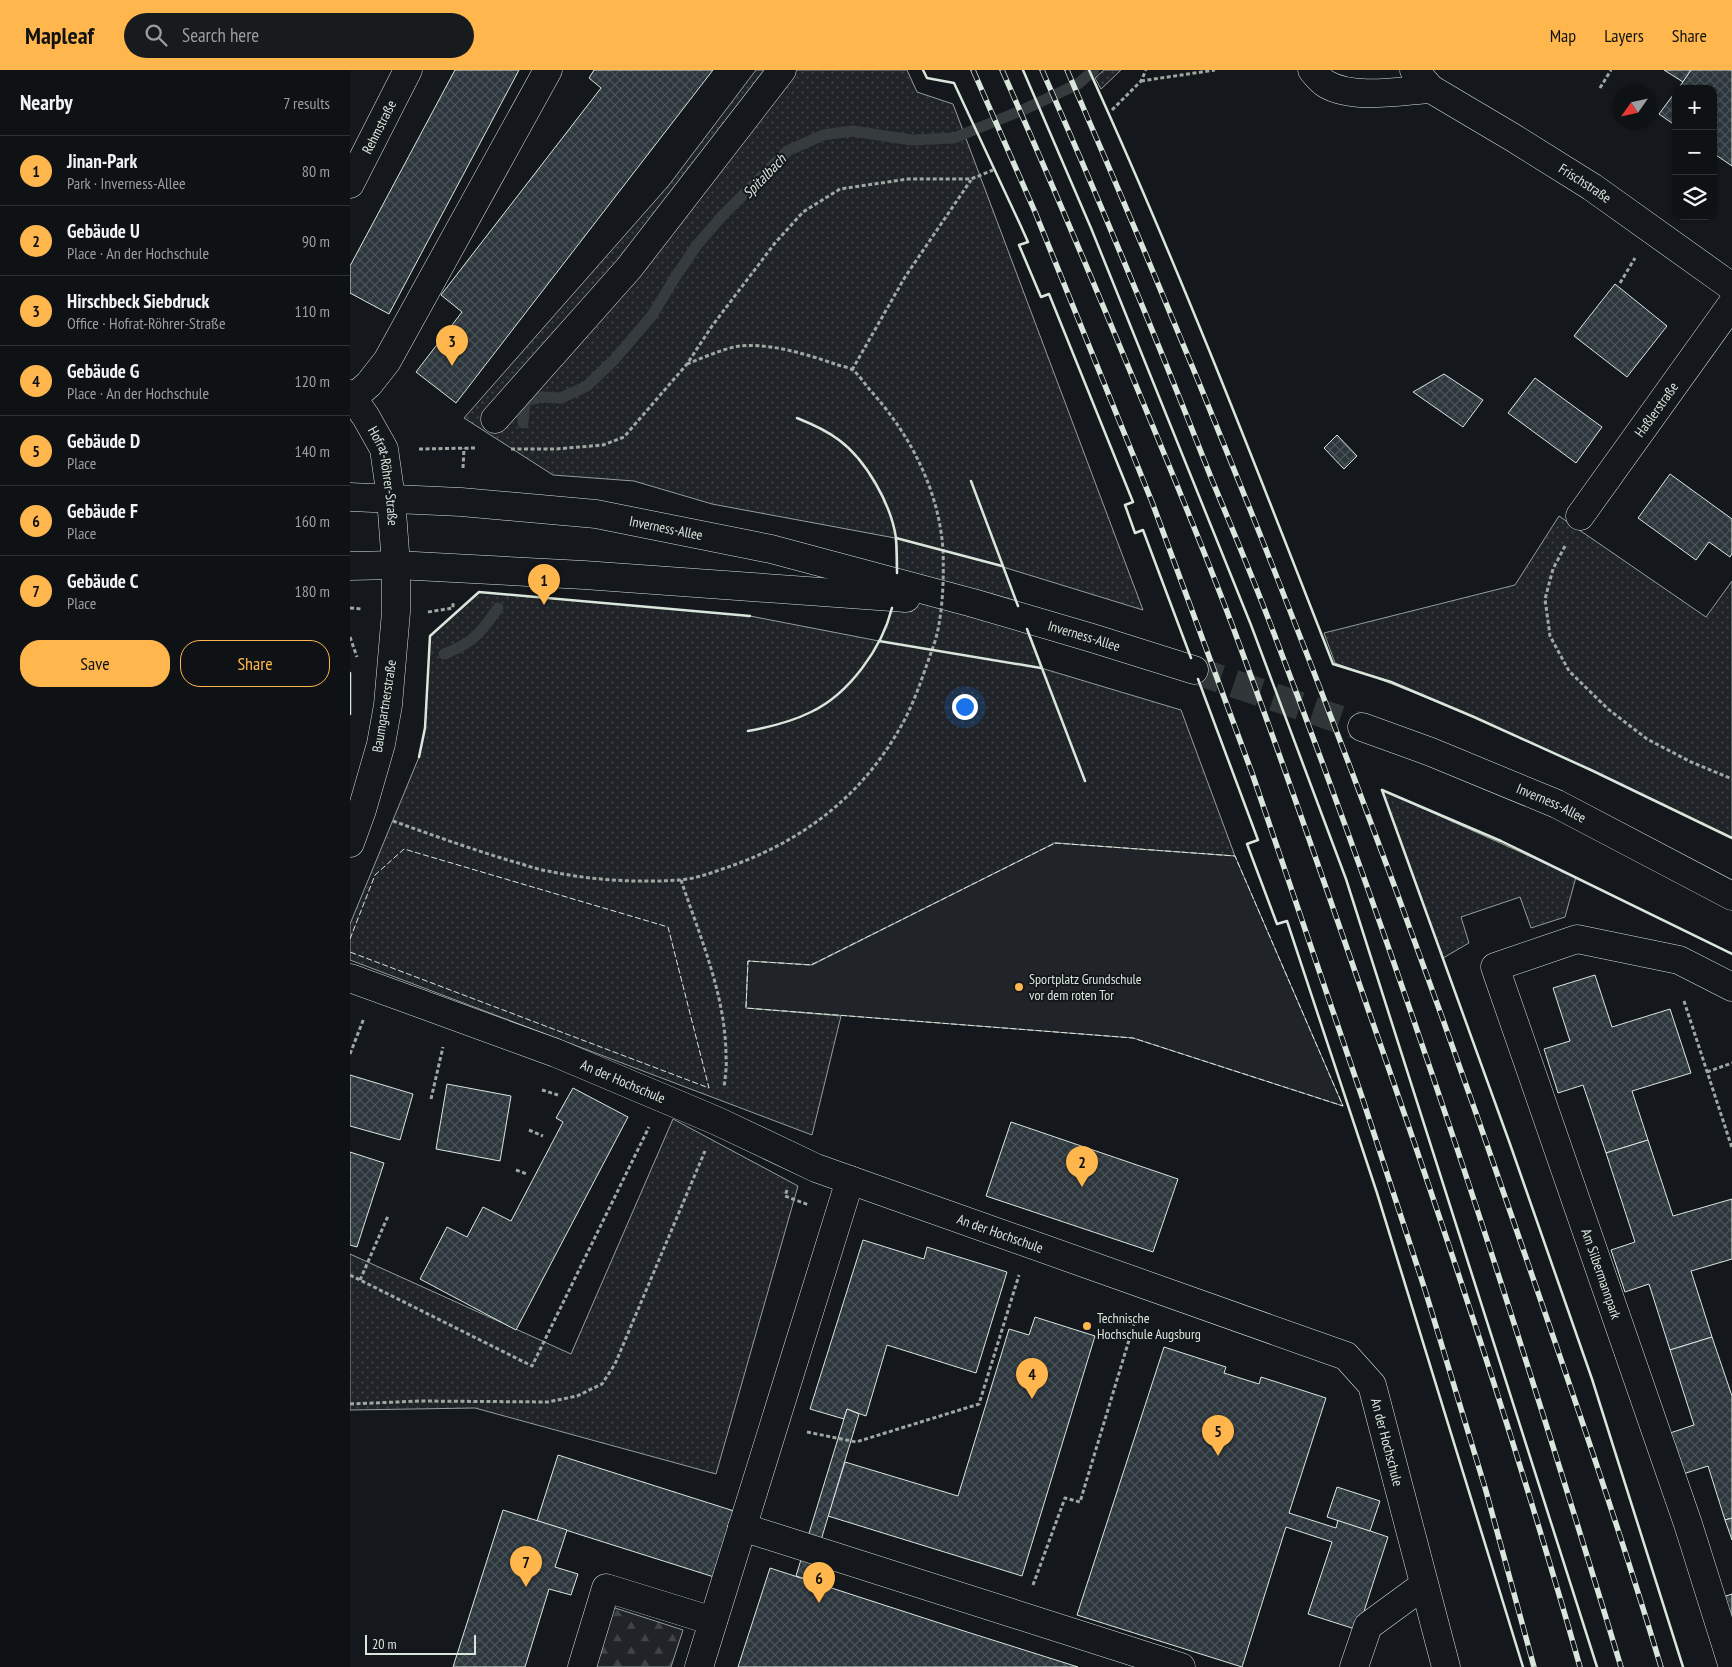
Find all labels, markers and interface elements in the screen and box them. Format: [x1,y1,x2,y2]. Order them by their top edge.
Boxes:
search box [124,13,474,58]
text: Mapleaf [25,20,94,51]
icon: search [142,21,170,49]
text: Search here [182,23,259,47]
text: Map [1550,24,1576,47]
text: Layers [1604,24,1644,47]
text: Share [1672,24,1707,47]
north arrow [1612,85,1657,130]
map controls [1672,85,1717,220]
button: + [1672,85,1717,130]
text: Nearby [20,89,73,116]
text: 7 results [283,93,330,113]
street label: Rehmstraße [358,97,400,157]
button: − [1672,130,1717,175]
text: Jinan-Park [67,149,137,173]
water label: Spitalbach [738,149,791,202]
street label: Frischstraße [1555,159,1615,207]
text: 1 [32,161,40,181]
text: 80 m [302,161,330,181]
text: Park · Inverness-Allee [67,173,186,193]
button: layers [1672,175,1717,220]
text: Gebäude U [67,219,140,243]
text: 2 [32,231,40,251]
text: 90 m [302,231,330,251]
text: Place · An der Hochschule [67,243,209,263]
text: Hirschbeck Siebdruck [67,289,209,313]
text: 3 [32,301,40,321]
text: 110 m [295,301,330,321]
text: Office · Hofrat-Röhrer-Straße [67,313,226,333]
pin: 3 [436,325,468,366]
text: Gebäude G [67,359,139,383]
text: 4 [32,371,40,391]
text: 120 m [295,371,330,391]
street label: Haßlerstraße [1630,378,1682,441]
text: Place · An der Hochschule [67,383,209,403]
street label: Hofrat-Röhrer-Straße [364,423,402,527]
text: Gebäude D [67,429,140,453]
text: 5 [32,441,40,461]
text: 140 m [295,441,330,461]
text: Place [67,453,96,473]
text: Gebäude F [67,499,138,523]
text: 6 [32,511,40,531]
text: 160 m [295,511,330,531]
street label: Inverness-Allee [628,512,704,544]
text: Place [67,523,96,543]
pin: 1 [528,564,560,605]
text: Gebäude C [67,569,138,593]
text: 7 [32,581,40,601]
text: 180 m [295,581,330,601]
text: Place [67,593,96,613]
street label: Inverness-Allee [1046,617,1123,655]
button: Save [20,640,170,687]
button: Share [180,640,330,687]
street label: Baumgartnerstraße [368,658,400,754]
your location [952,694,978,720]
street label: Inverness-Allee [1514,779,1589,827]
place label: Sportplatz Grundschule vor dem roten Tor [1029,970,1142,1004]
marker: Sportplatz Grundschule vor dem roten Tor [1013,981,1025,993]
street label: An der Hochschule [578,1055,668,1107]
pin: 2 [1066,1146,1098,1187]
street label: An der Hochschule [955,1210,1046,1257]
street label: Am Silbermannpark [1577,1226,1626,1322]
place label: Technische Hochschule Augsburg [1097,1309,1201,1343]
marker: Technische Hochschule Augsburg [1081,1320,1093,1332]
pin: 4 [1016,1358,1048,1399]
street label: An der Hochschule [1367,1396,1407,1488]
pin: 5 [1202,1415,1234,1456]
pin: 7 [510,1546,542,1587]
pin: 6 [803,1562,835,1603]
scale bar [365,1632,476,1655]
text: 20 m [372,1635,397,1653]

